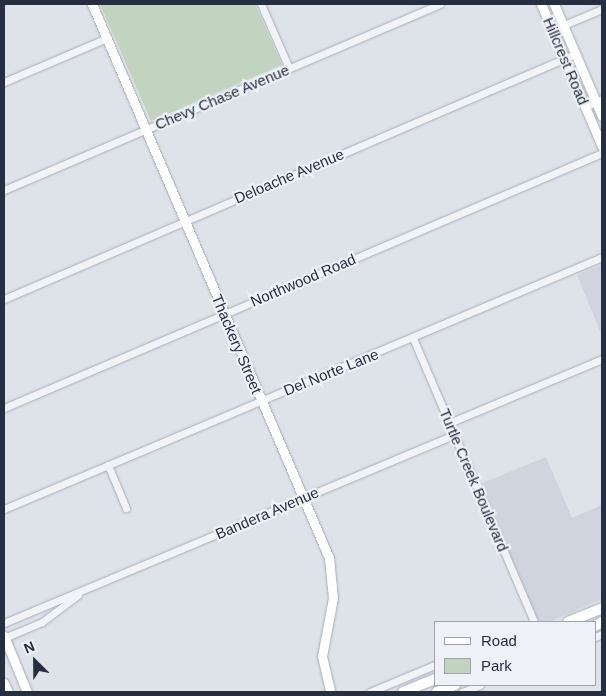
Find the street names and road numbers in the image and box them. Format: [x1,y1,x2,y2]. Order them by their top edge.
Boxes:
street label: Hillcrest Road [539,15,593,107]
street label: Chevy Chase Avenue [152,60,292,134]
street label: Deloache Avenue [231,145,347,207]
street label: Northwood Road [248,250,358,310]
street label: Thackery Street [208,292,266,396]
street label: Del Norte Lane [281,345,381,399]
street label: Turtle Creek Boulevard [436,406,512,554]
street label: Bandera Avenue [212,483,322,543]

